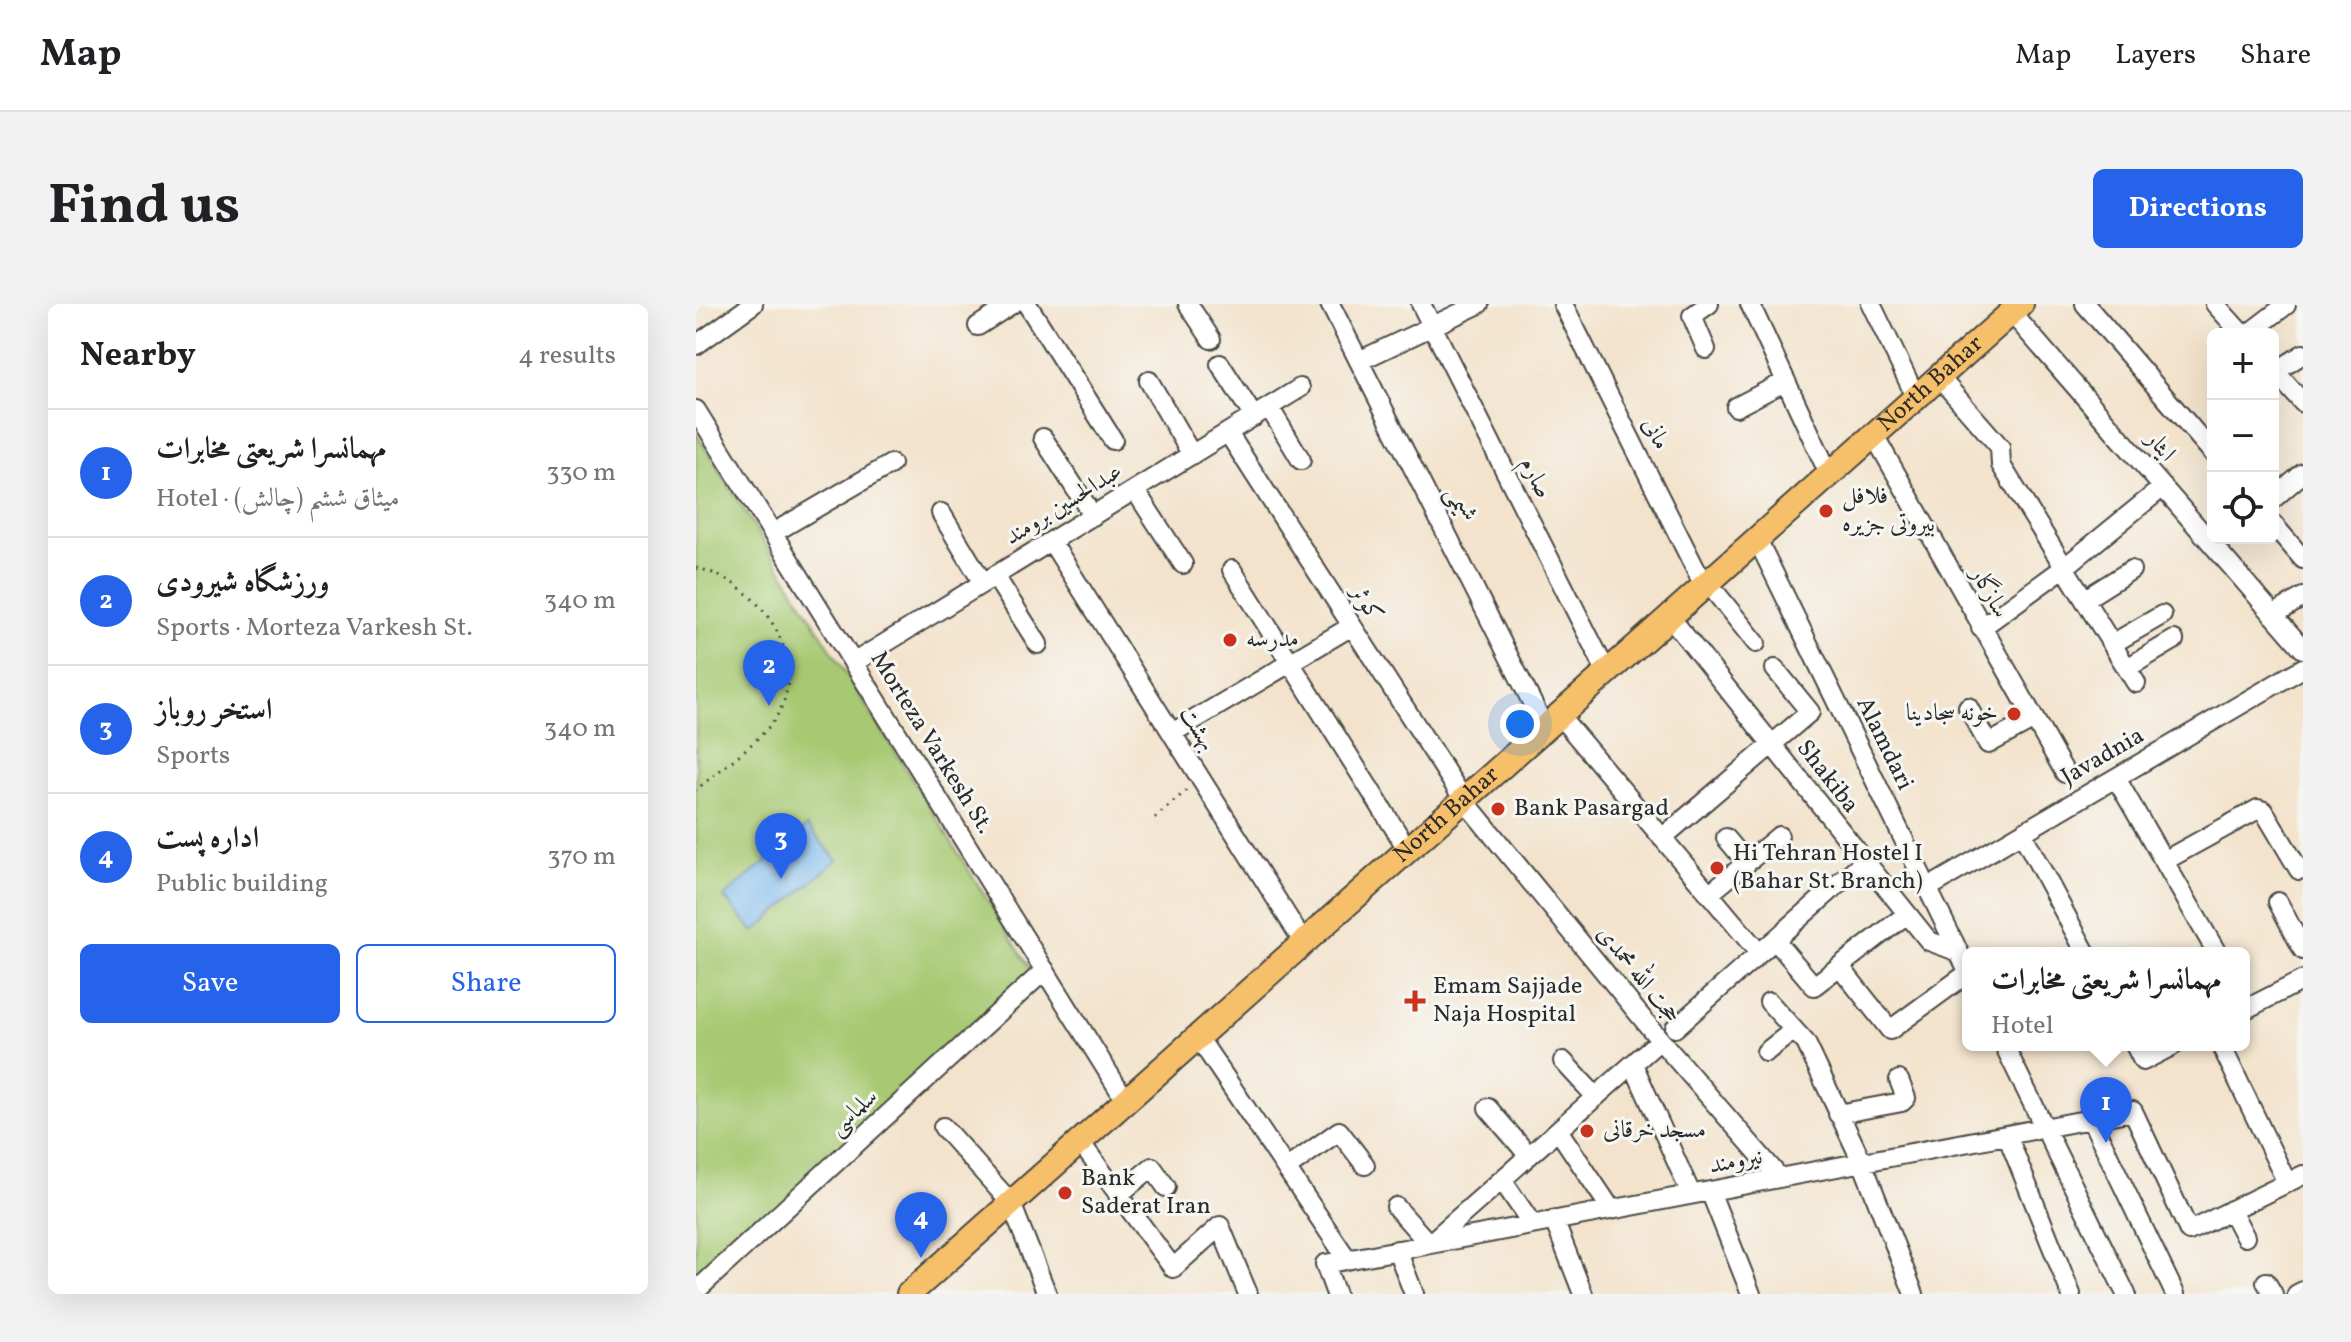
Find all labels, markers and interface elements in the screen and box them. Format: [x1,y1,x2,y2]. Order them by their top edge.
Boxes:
text: Map [40,29,121,82]
text: Map [2015,36,2071,75]
text: Layers [2115,36,2196,75]
text: Share [2240,36,2311,75]
text: Find us [48,169,240,247]
button: Directions [2093,169,2303,248]
street label: North Bahar [1870,328,1991,441]
map controls [2207,328,2279,544]
button: + [2207,328,2279,400]
text: Nearby [80,333,196,380]
text: 4 results [518,338,616,374]
button: − [2207,400,2279,472]
street label: مانی [1632,412,1678,456]
street label: ایثار [2136,422,2183,470]
text: مهمانسرا شریعتی مخابرات [156,429,386,471]
street label: صارم [1508,451,1560,506]
text: 1 [101,455,111,491]
text: 330 m [546,455,616,491]
street label: عبدالحسین برومند [999,455,1129,555]
button: locate [2207,472,2279,544]
place label: فلافل بیروتی جزیره [1842,480,1935,542]
text: Hotel · میثاق ششم (چالش) [156,481,400,517]
street label: شیمی [1435,481,1483,529]
marker: فلافل بیروتی جزیره [1817,502,1835,520]
street label: سازگار [1960,560,2017,625]
text: ورزشگاه شیرودی [156,562,329,604]
street label: کوثر [1340,576,1391,629]
text: 2 [99,583,113,619]
text: 340 m [544,583,616,619]
text: Sports · Morteza Varkesh St. [156,610,473,646]
place label: مدرسه [1246,623,1299,657]
marker: مدرسه [1221,631,1239,649]
pin: 2 [743,640,795,706]
street label: Morteza Varkesh St. [861,645,1001,841]
text: استخر روباز [156,690,272,732]
street label: Alamdari [1847,692,1921,796]
place label: خونه سجادینا [1906,697,1998,731]
street label: بهشت [1170,700,1224,758]
your location [1500,704,1540,744]
marker: خونه سجادینا [2005,705,2023,723]
text: 3 [99,711,113,747]
text: 340 m [544,711,616,747]
street label: Javadnia [2055,720,2151,794]
street label: Shakiba [1787,733,1867,821]
text: Sports [156,738,230,774]
street label: North Bahar [1386,759,1507,872]
place label: Bank Pasargad [1514,792,1669,826]
marker: Bank Pasargad [1489,800,1507,818]
pin: 3 [755,813,807,879]
text: اداره پست [156,818,259,860]
place label: Hi Tehran Hostel I (Bahar St. Branch) [1733,837,1923,899]
text: 4 [98,839,114,875]
text: 370 m [547,839,616,875]
marker: Hi Tehran Hostel I (Bahar St. Branch) [1708,859,1726,877]
text: Public building [156,866,328,902]
street label: حجت الله محمدی [1588,916,1691,1031]
button: Save [80,944,340,1023]
button: Share [356,944,616,1023]
popup [1962,947,2250,1051]
text: مهمانسرا شریعتی مخابرات [1991,960,2221,1002]
place label: Emam Sajjade Naja Hospital [1433,970,1582,1032]
marker: Emam Sajjade Naja Hospital [1404,990,1426,1012]
text: Hotel [1991,1008,2053,1044]
pin: 1 [2080,1077,2132,1143]
street label: سلماسی [822,1081,886,1145]
place label: مسجد خرقانی [1603,1114,1706,1148]
marker: مسجد خرقانی [1578,1122,1596,1140]
street label: نیرومند [1706,1140,1766,1184]
place label: Bank Saderat Iran [1081,1162,1211,1224]
marker: Bank Saderat Iran [1056,1184,1074,1202]
pin: 4 [895,1192,947,1258]

